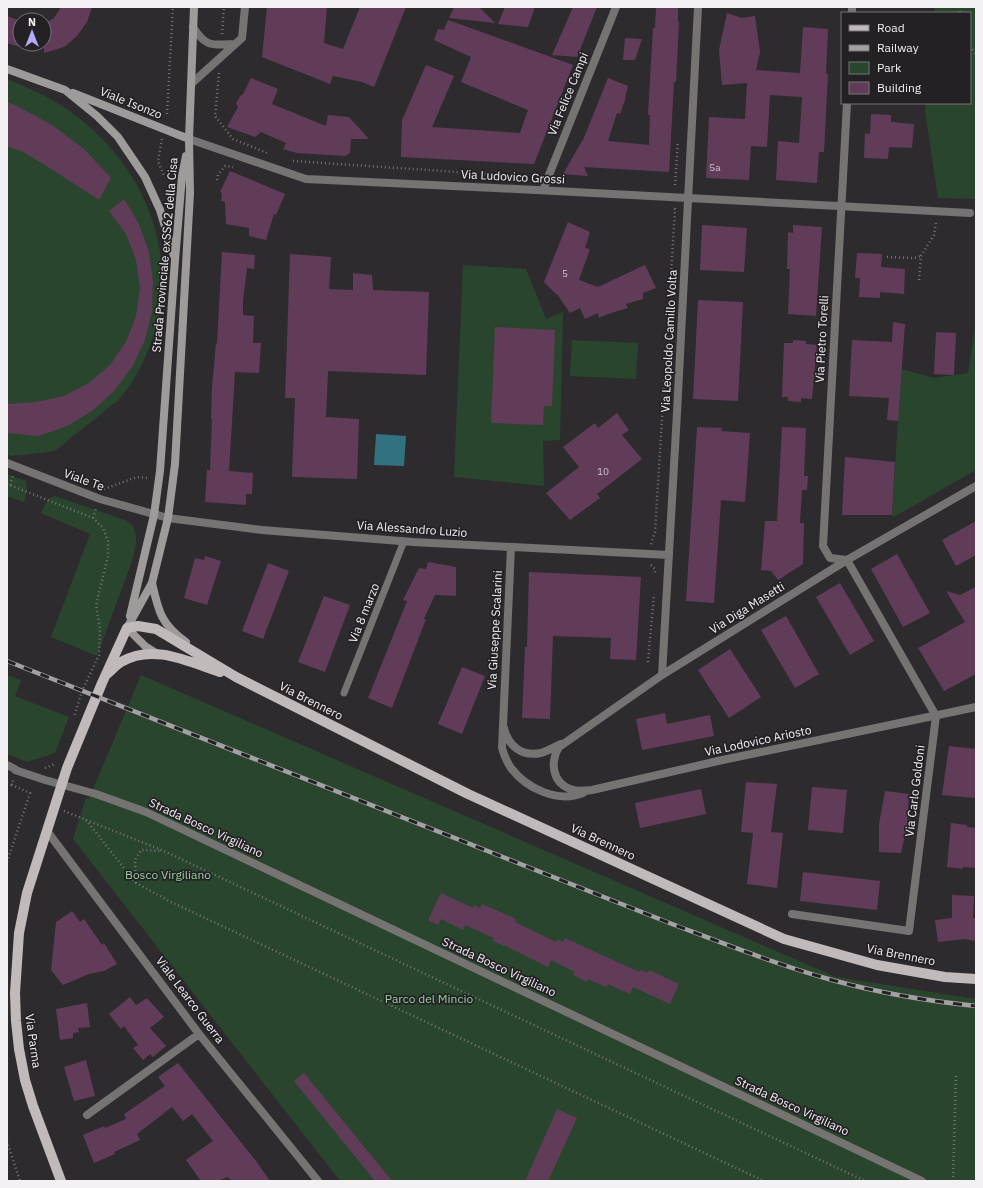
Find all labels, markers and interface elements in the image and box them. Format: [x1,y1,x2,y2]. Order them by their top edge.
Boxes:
north arrow [12,12,52,52]
legend [841,12,971,104]
text: N [28,15,36,29]
text: Road [877,20,905,35]
text: Railway [877,40,919,55]
street label: Via Felice Campi [544,50,591,138]
text: Park [877,60,902,75]
text: Building [877,80,922,95]
street label: Viale Isonzo [98,83,165,122]
street label: Strada Provinciale exSS62 della Cisa [149,156,181,353]
house number: 5a [709,161,721,174]
street label: Via Ludovico Grossi [461,166,565,187]
house number: 5 [562,267,568,280]
street label: Via Leopoldo Camillo Volta [657,269,680,413]
street label: Via Pietro Torelli [812,295,831,383]
street label: Viale Te [62,465,107,494]
house number: 10 [597,465,609,478]
street label: Via Alessandro Luzio [356,517,468,540]
street label: Via Giuseppe Scalarini [484,570,505,690]
street label: Via Diga Masetti [706,578,787,637]
street label: Via 8 marzo [345,581,382,645]
street label: Via Brennero [277,678,346,723]
street label: Via Lodovico Ariosto [703,722,813,759]
street label: Via Carlo Goldoni [901,744,928,838]
street label: Strada Bosco Virgiliano [147,795,266,861]
street label: Via Brennero [568,820,638,863]
park label: Bosco Virgiliano [125,867,211,882]
street label: Strada Bosco Virgiliano [440,934,559,1000]
street label: Via Brennero [865,941,937,969]
street label: Viale Learco Guerra [153,953,228,1047]
park label: Parco del Mincio [385,991,473,1006]
street label: Via Parma [22,1013,45,1069]
street label: Strada Bosco Virgiliano [733,1073,852,1139]

